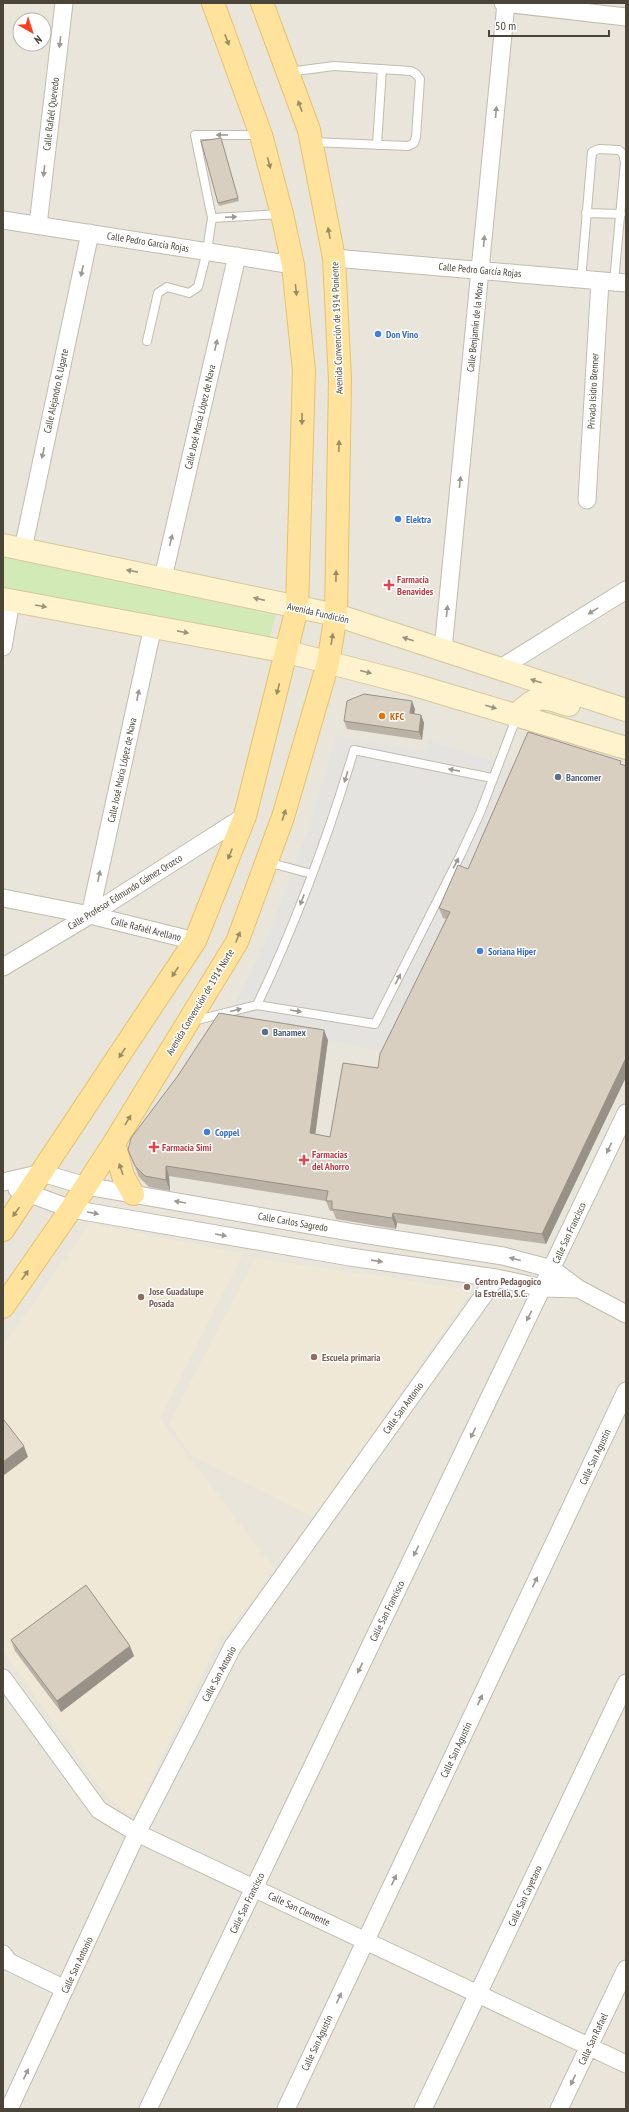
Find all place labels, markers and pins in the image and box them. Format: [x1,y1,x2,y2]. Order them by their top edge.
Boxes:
place label: Don Vino [386,328,419,341]
marker: Don Vino [373,329,383,339]
place label: Elektra [406,513,431,526]
marker: Elektra [393,514,403,524]
place label: Farmacia Benavides [397,573,434,598]
marker: Farmacia Benavides [384,580,394,590]
place label: KFC [390,710,404,723]
marker: KFC [377,711,387,721]
place label: Bancomer [566,771,601,784]
marker: Bancomer [553,772,563,782]
place label: Soriana Híper [488,945,536,958]
marker: Soriana Híper [475,946,485,956]
place label: Banamex [273,1026,306,1039]
marker: Banamex [260,1027,270,1037]
place label: Coppel [215,1126,240,1139]
marker: Coppel [202,1127,212,1137]
place label: Farmacia Simi [162,1141,211,1154]
marker: Farmacia Simi [149,1142,159,1152]
place label: Farmacias del Ahorro [312,1148,350,1173]
marker: Farmacias del Ahorro [299,1155,309,1165]
place label: Centro Pedagogico la Estrella, S.C. [475,1275,542,1300]
marker: Centro Pedagogico la Estrella, S.C. [462,1282,472,1292]
place label: Jose Guadalupe Posada [148,1285,204,1310]
marker: Jose Guadalupe Posada [136,1292,146,1302]
place label: Escuela primaria [322,1351,380,1364]
marker: Escuela primaria [309,1352,319,1362]

